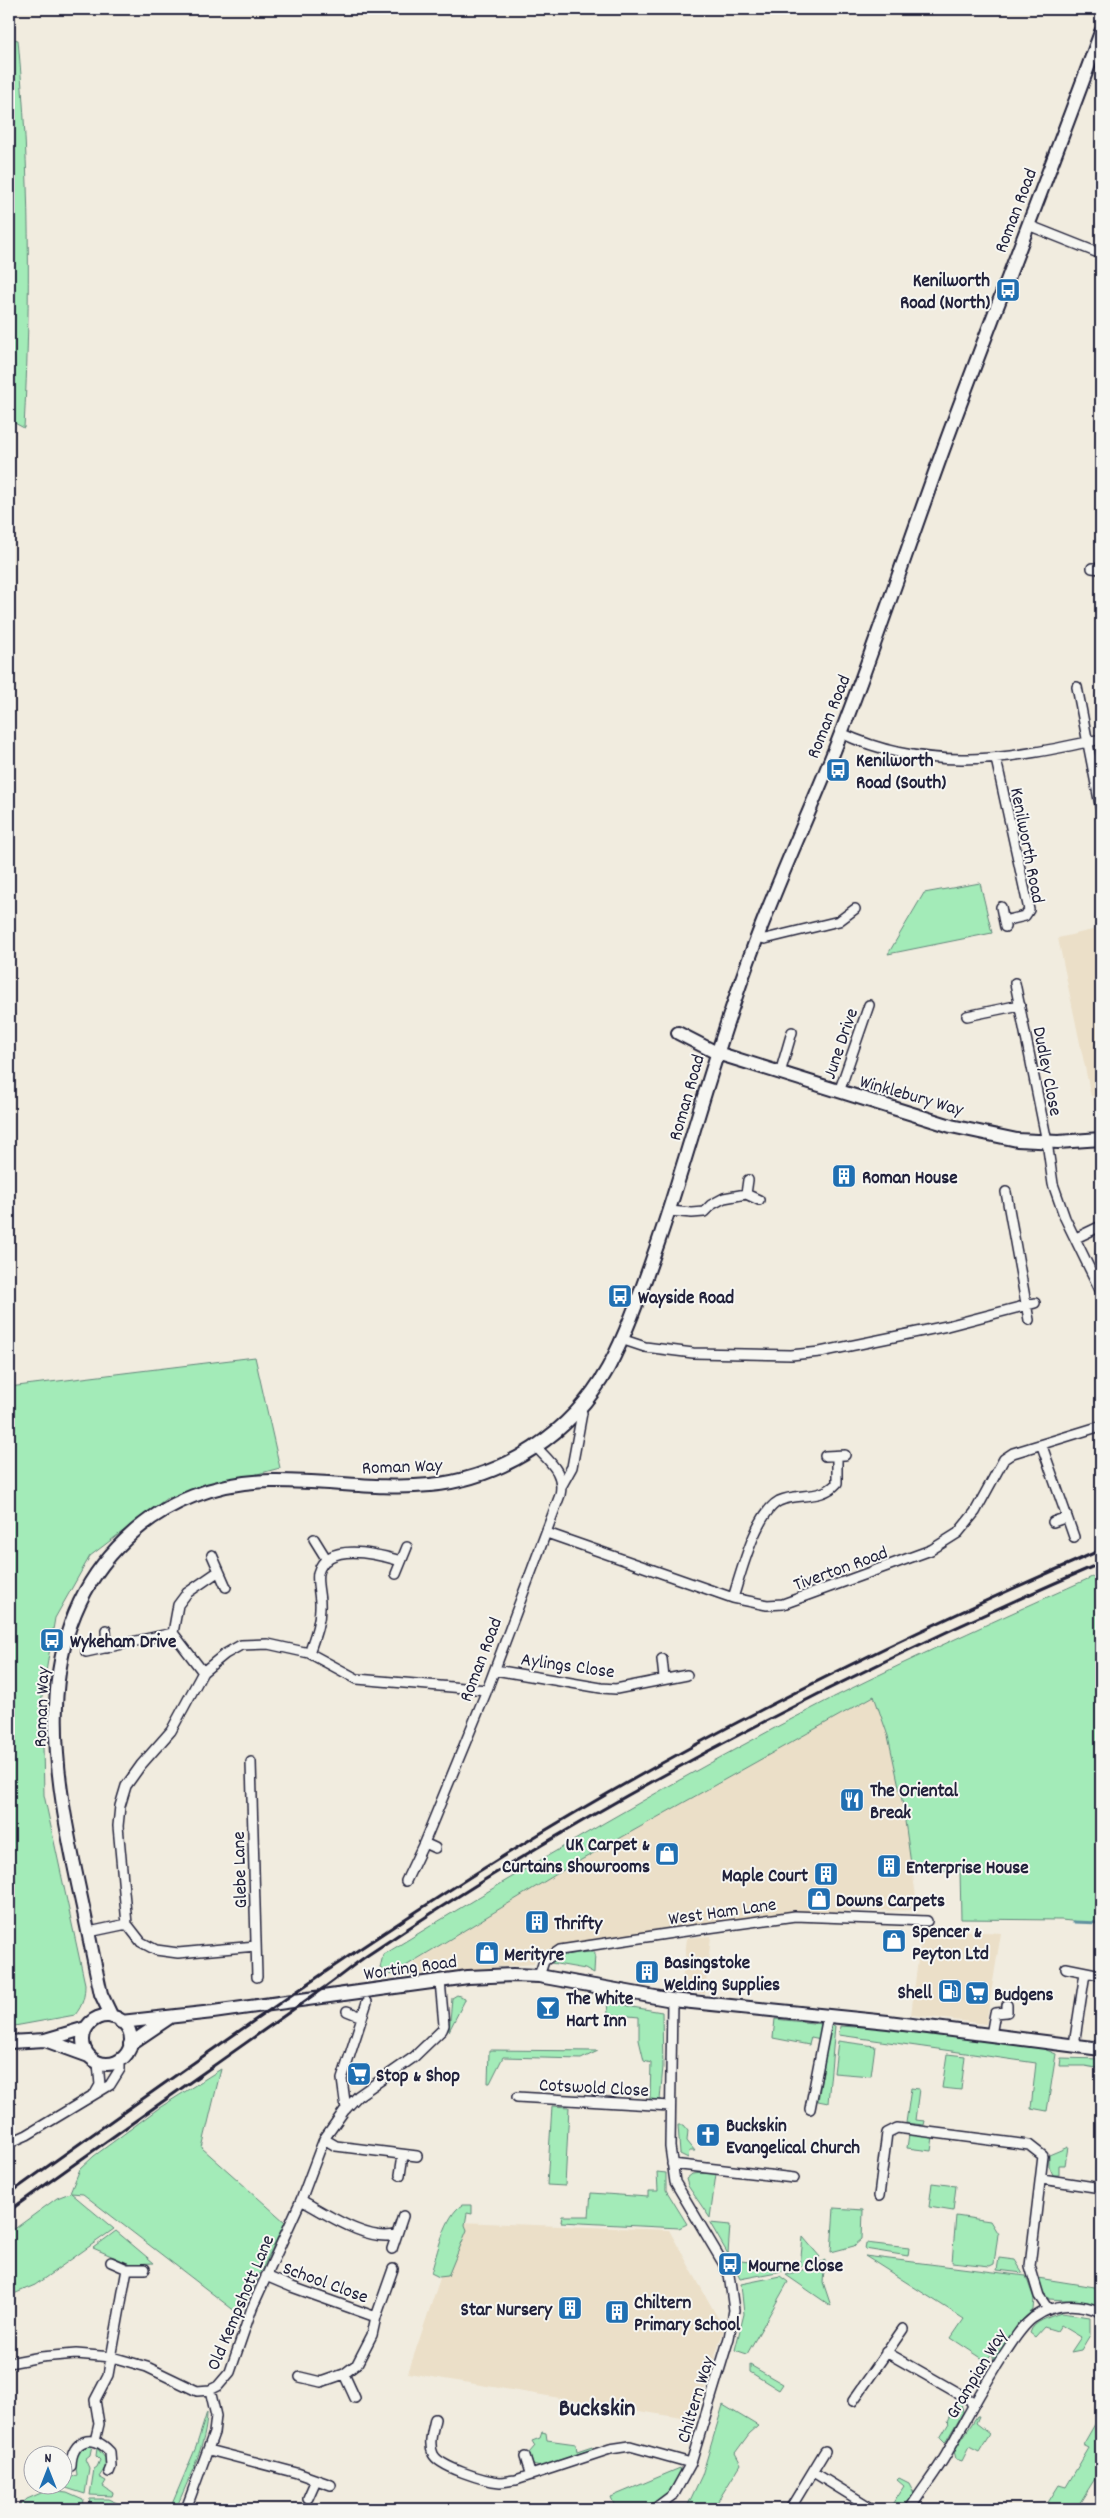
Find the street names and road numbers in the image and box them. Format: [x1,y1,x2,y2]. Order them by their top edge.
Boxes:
street label: Roman Road [989,165,1046,257]
street label: Roman Road [801,671,859,763]
street label: Kenilworth Road [1001,786,1050,906]
street label: June Drive [818,1005,867,1083]
street label: Dudley Close [1024,1025,1067,1119]
street label: Roman Road [663,1052,714,1144]
street label: Winklebury Way [856,1070,966,1125]
street label: Roman Way [362,1454,443,1483]
street label: Tiverton Road [790,1541,892,1600]
street label: Roman Road [454,1614,511,1706]
street label: Aylings Close [519,1648,616,1687]
street label: Roman Way [29,1666,58,1748]
street label: Glebe Lane [227,1831,256,1909]
street label: West Ham Lane [667,1893,778,1934]
street label: Worting Road [362,1950,459,1989]
street label: Cotswold Close [538,2073,649,2106]
street label: Old Kempshott Lane [201,2231,283,2375]
street label: School Close [278,2256,371,2312]
street label: Grampian Way [941,2325,1016,2425]
street label: Chiltern Way [671,2353,723,2447]

